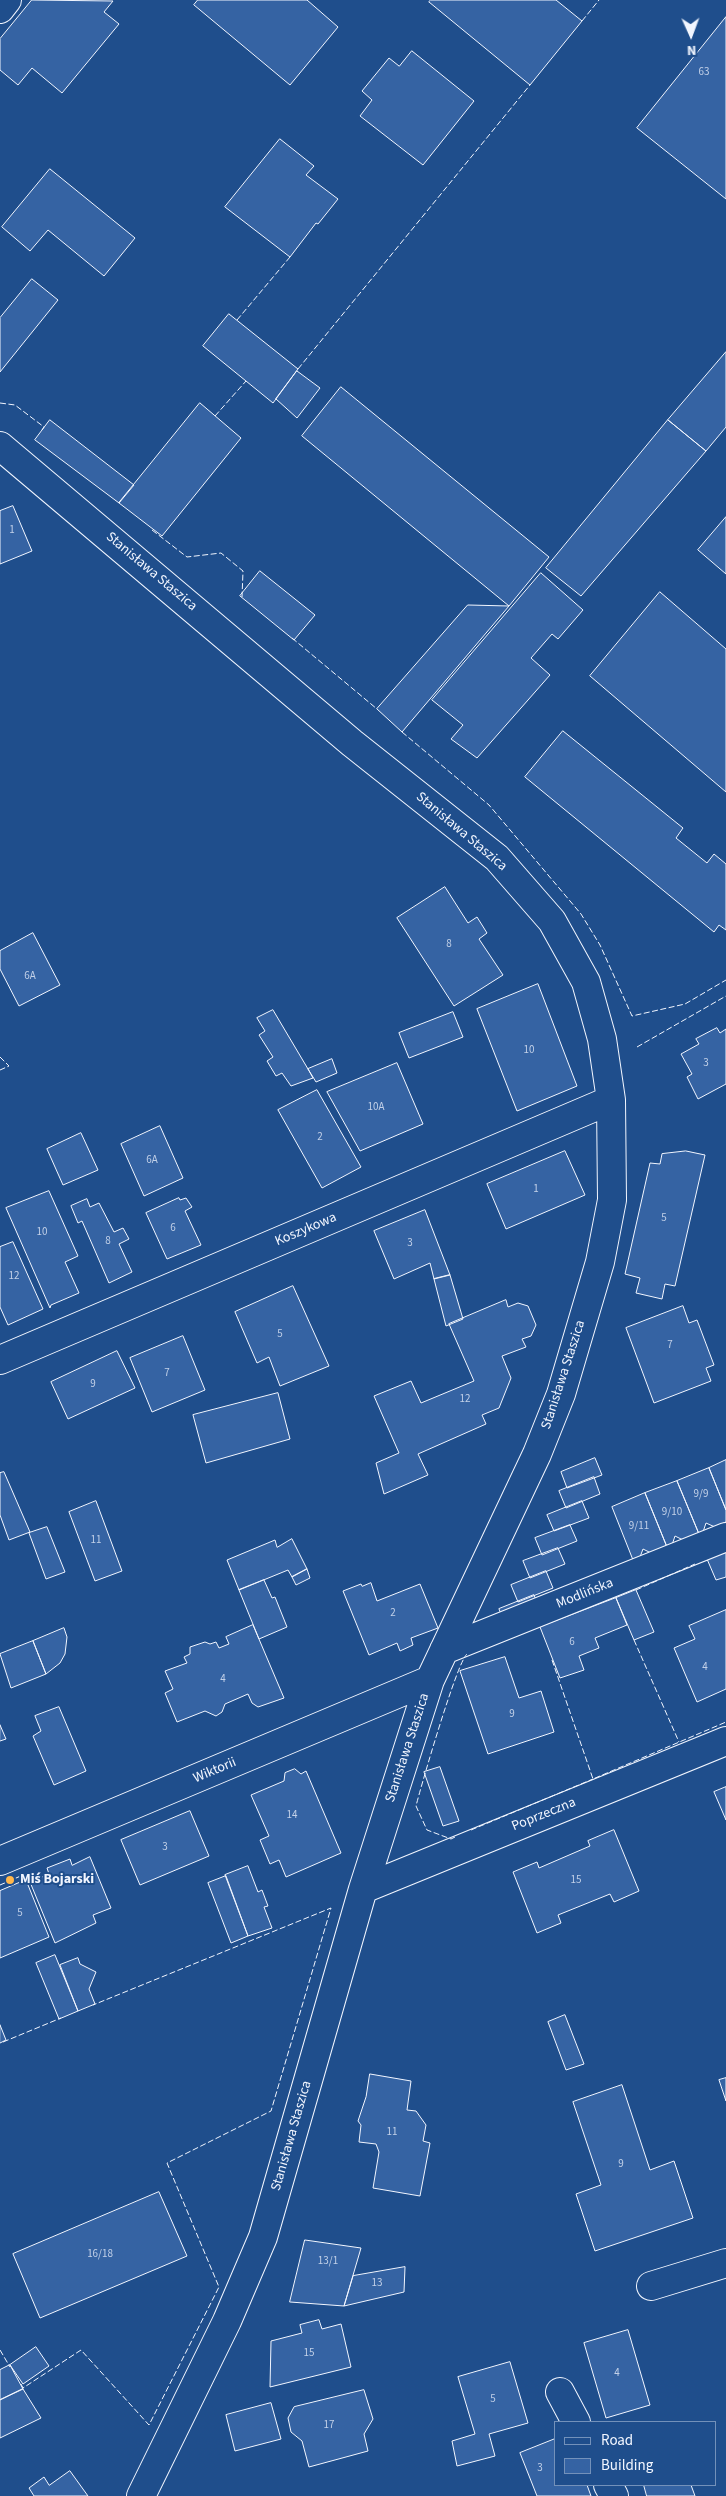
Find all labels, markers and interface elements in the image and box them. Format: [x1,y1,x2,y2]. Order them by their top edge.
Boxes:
north arrow [666,10,716,60]
text: N [687,40,697,60]
house number: 63 [699,66,709,80]
house number: 1 [9,524,15,538]
street label: Stanisława Staszica [102,529,200,615]
street label: Stanisława Staszica [412,789,510,875]
house number: 8 [446,938,452,952]
house number: 6A [24,970,36,984]
house number: 10 [524,1044,534,1058]
house number: 3 [703,1057,709,1071]
house number: 10A [368,1101,384,1115]
house number: 2 [317,1131,323,1145]
house number: 6A [146,1154,158,1168]
house number: 1 [533,1183,539,1197]
street label: Koszykowa [273,1210,339,1250]
house number: 5 [661,1212,667,1226]
house number: 6 [170,1222,176,1236]
house number: 10 [37,1226,47,1240]
house number: 8 [105,1235,111,1249]
house number: 3 [407,1237,413,1251]
house number: 12 [9,1270,19,1284]
street label: Stanisława Staszica [538,1318,590,1432]
house number: 5 [277,1328,283,1342]
house number: 7 [667,1339,673,1353]
house number: 7 [164,1367,170,1381]
house number: 9 [90,1378,96,1392]
house number: 12 [460,1393,470,1407]
house number: 9/9 [694,1488,708,1502]
house number: 9/10 [662,1506,682,1520]
house number: 9/11 [629,1520,649,1534]
house number: 11 [91,1534,101,1548]
street label: Modlińska [554,1575,616,1613]
house number: 2 [390,1607,396,1621]
house number: 6 [569,1636,575,1650]
house number: 4 [702,1661,708,1675]
house number: 4 [220,1673,226,1687]
street label: Stanisława Staszica [382,1691,434,1805]
house number: 9 [509,1708,515,1722]
street label: Wiktorii [191,1754,239,1788]
street label: Poprzeczna [510,1795,578,1835]
house number: 14 [287,1809,297,1823]
house number: 3 [162,1841,168,1855]
place label: Miś Bojarski [20,1872,94,1888]
marker: Miś Bojarski [4,1874,16,1886]
house number: 15 [571,1874,581,1888]
house number: 5 [17,1907,23,1921]
street label: Stanisława Staszica [268,2079,316,2193]
house number: 11 [387,2126,397,2140]
house number: 9 [618,2158,624,2172]
house number: 16/18 [87,2248,113,2262]
house number: 13/1 [318,2255,338,2269]
house number: 13 [372,2277,382,2291]
house number: 15 [304,2347,314,2361]
house number: 4 [614,2367,620,2381]
house number: 5 [490,2393,496,2407]
house number: 17 [324,2419,334,2433]
legend [554,2421,716,2486]
text: Road [601,2430,633,2451]
text: Building [601,2455,653,2476]
house number: 3 [537,2462,543,2476]

